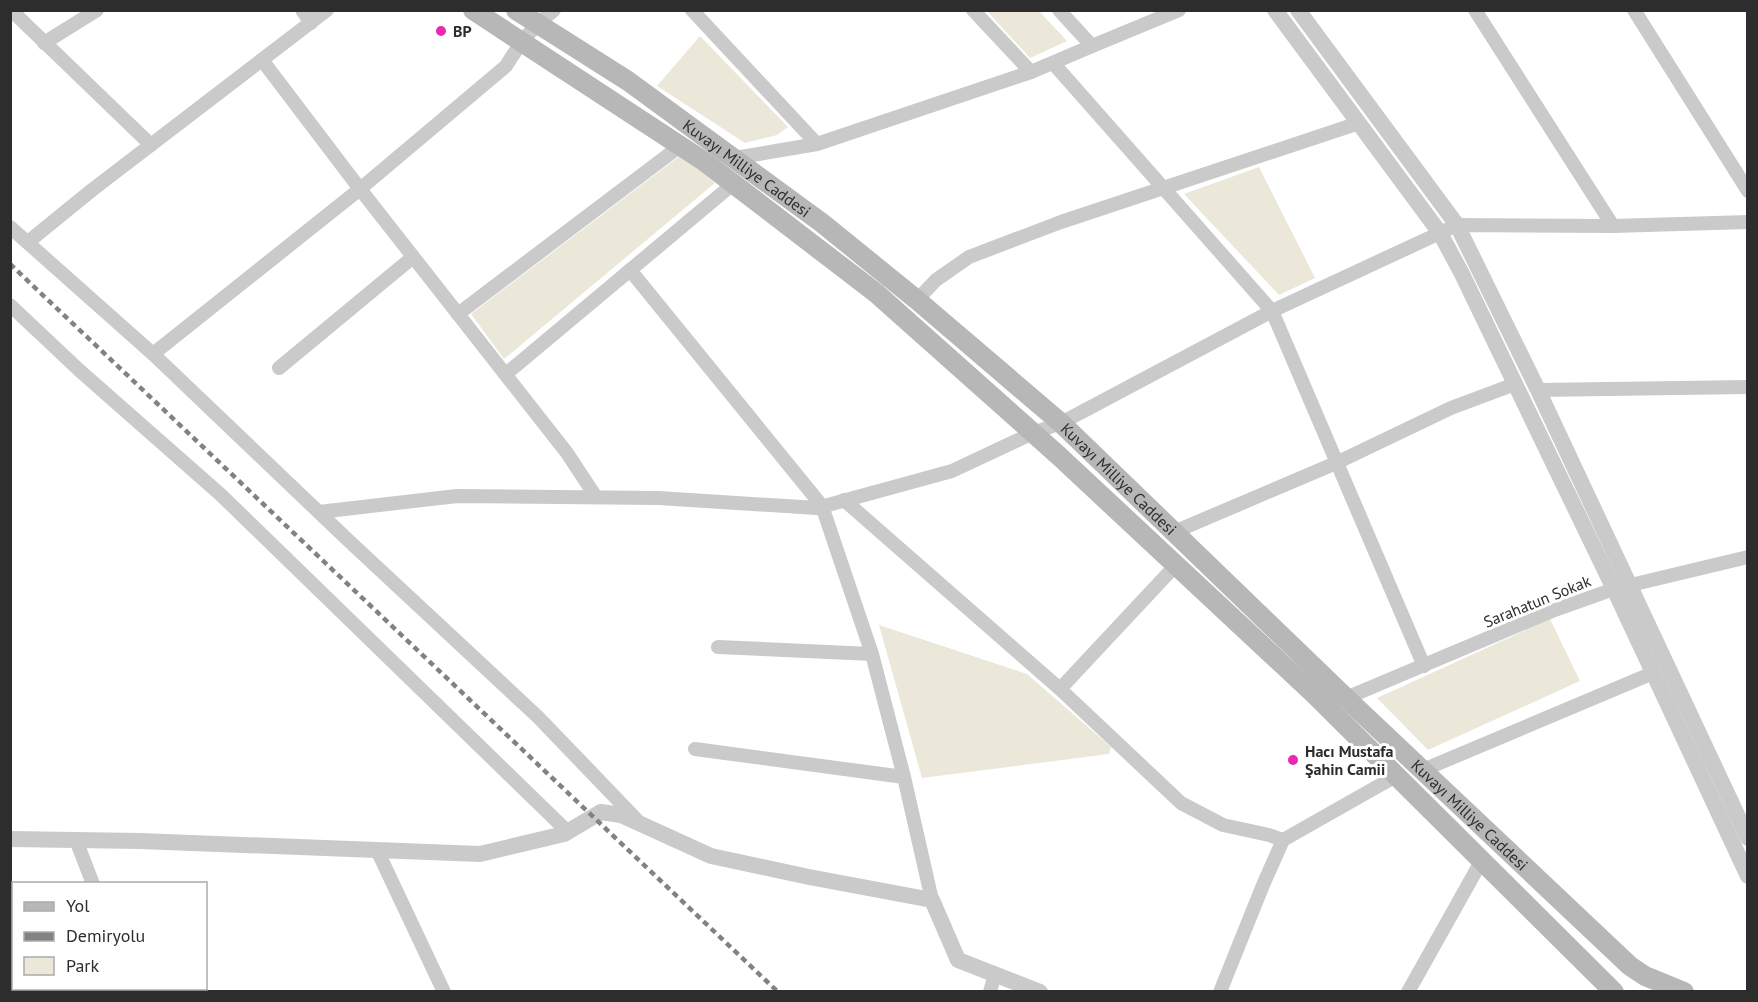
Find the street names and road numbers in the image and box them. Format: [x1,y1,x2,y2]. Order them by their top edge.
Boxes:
street label: Kuvayı Milliye Caddesi [679,115,815,221]
street label: Kuvayı Milliye Caddesi [1057,418,1181,539]
street label: Sarahatun Sokak [1480,570,1594,632]
street label: Kuvayı Milliye Caddesi [1407,755,1532,875]

